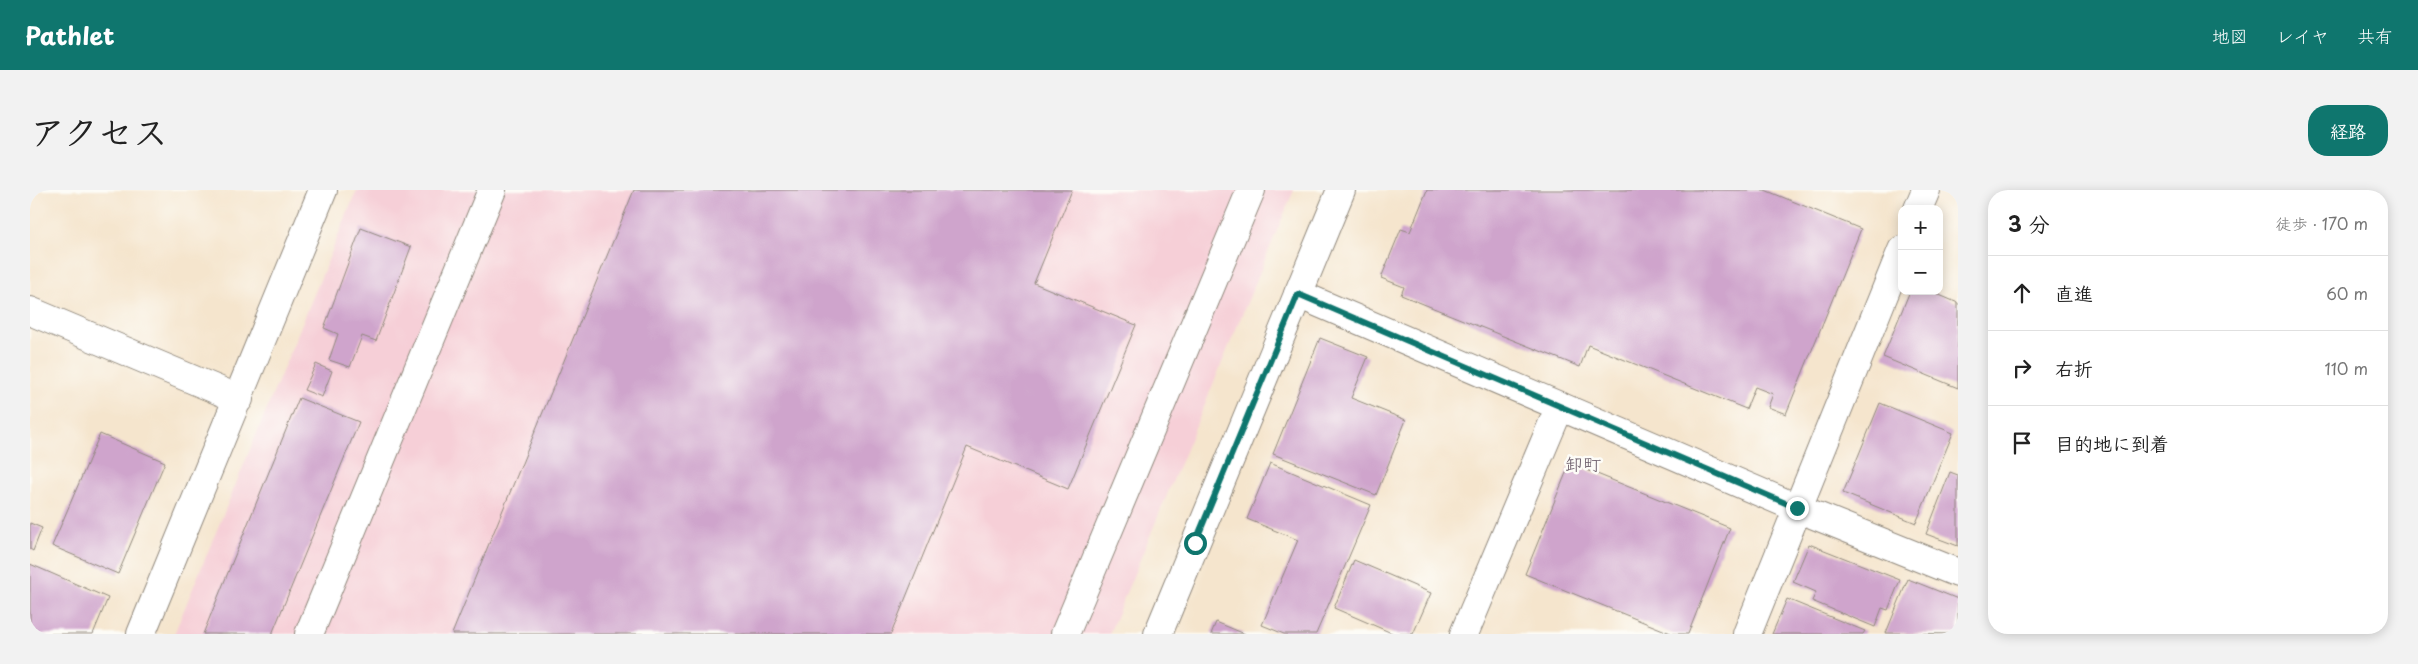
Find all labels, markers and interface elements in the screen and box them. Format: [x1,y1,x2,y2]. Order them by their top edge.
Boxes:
text: Pathlet [25,17,115,53]
text: 地図 [2212,22,2248,49]
text: レイヤ [2276,22,2329,49]
text: 共有 [2357,22,2393,49]
text: アクセス [30,104,168,157]
button: 経路 [2308,105,2388,156]
map controls [1898,205,1943,295]
button: + [1898,205,1943,250]
text: 3 分 [2008,207,2050,239]
text: 徒歩 · 170 m [2276,211,2368,235]
button: − [1898,250,1943,295]
icon: ahead [2008,279,2036,307]
text: 直進 [2055,279,2093,307]
text: 60 m [2326,281,2368,305]
icon: right [2008,354,2036,382]
text: 右折 [2055,354,2093,382]
text: 110 m [2325,356,2368,380]
icon: arrive [2008,429,2036,457]
text: 目的地に到着 [2055,429,2169,457]
district label: 卸町 [1565,450,1601,477]
route end [1786,497,1809,520]
route start [1184,532,1207,555]

